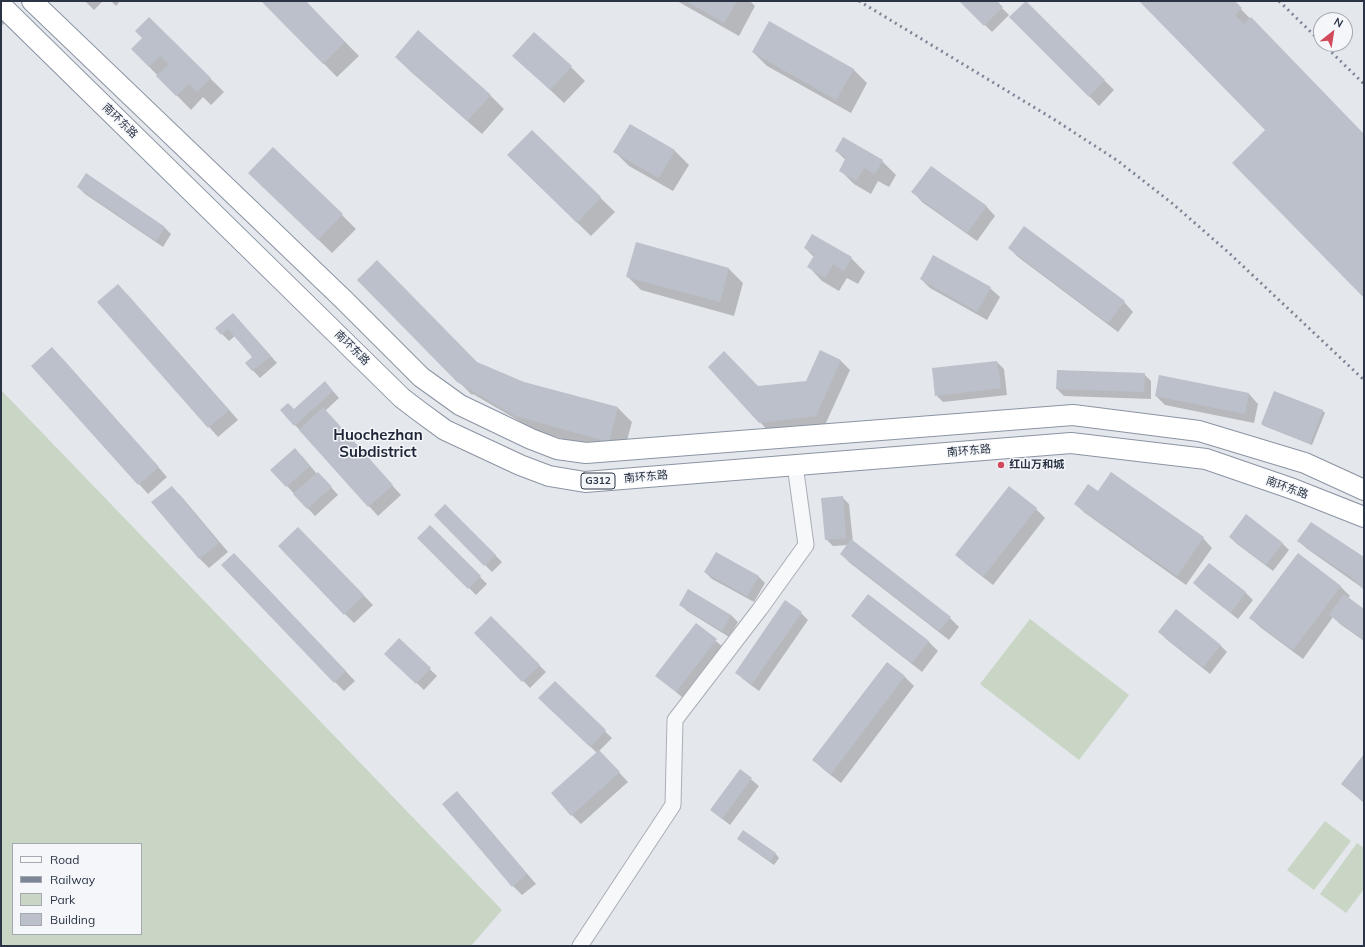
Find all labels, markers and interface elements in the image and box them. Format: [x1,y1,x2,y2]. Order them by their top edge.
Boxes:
north arrow [1313,12,1353,52]
text: N [1331,14,1346,31]
street label: 南环东路 [100,101,140,141]
street label: 南环东路 [332,328,372,368]
district label: Huochezhan Subdistrict [333,426,423,461]
street label: 南环东路 [947,443,991,459]
place label: 红山万和城 [1009,458,1064,472]
marker: 红山万和城 [996,460,1006,470]
street label: 南环东路 [624,469,668,485]
road number: G312 [581,473,615,489]
street label: 南环东路 [1264,474,1310,502]
legend [12,843,142,935]
text: Road [50,852,79,867]
text: Railway [50,872,95,887]
text: Park [50,892,75,907]
text: Building [50,912,95,927]

